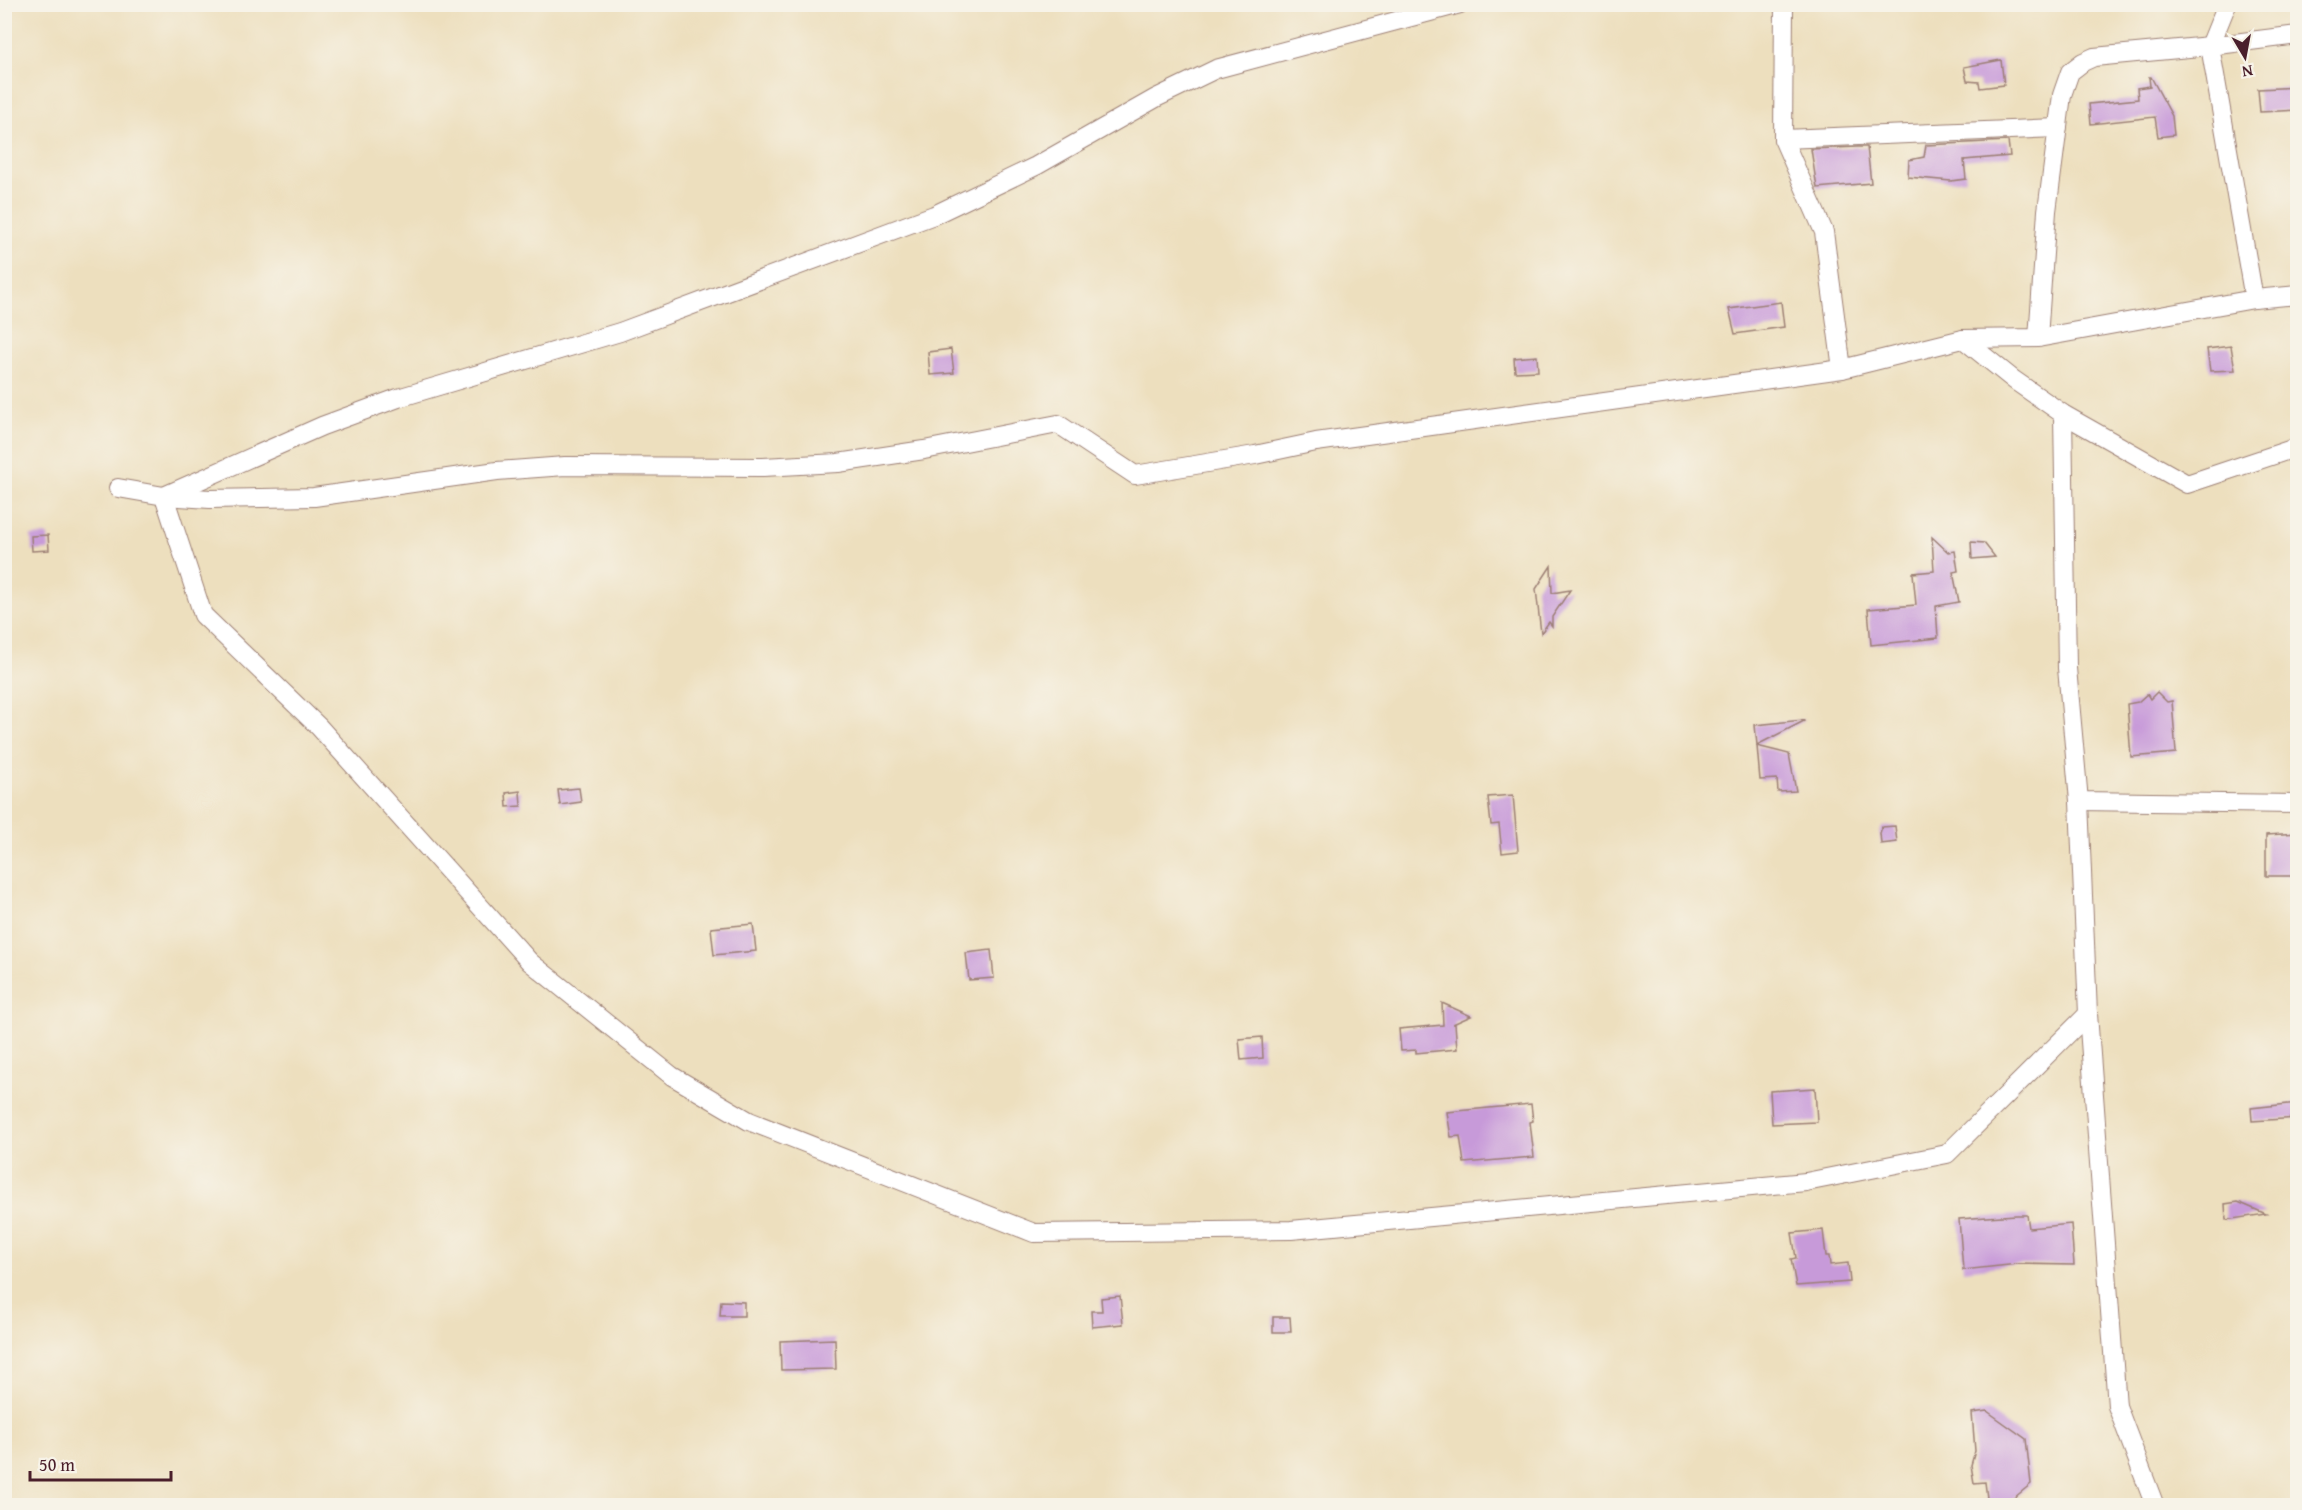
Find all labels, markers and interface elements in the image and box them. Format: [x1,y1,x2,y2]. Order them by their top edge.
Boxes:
north arrow [2215,27,2275,87]
text: N [2240,59,2255,85]
scale bar [30,1444,171,1482]
text: 50 m [39,1451,75,1478]

